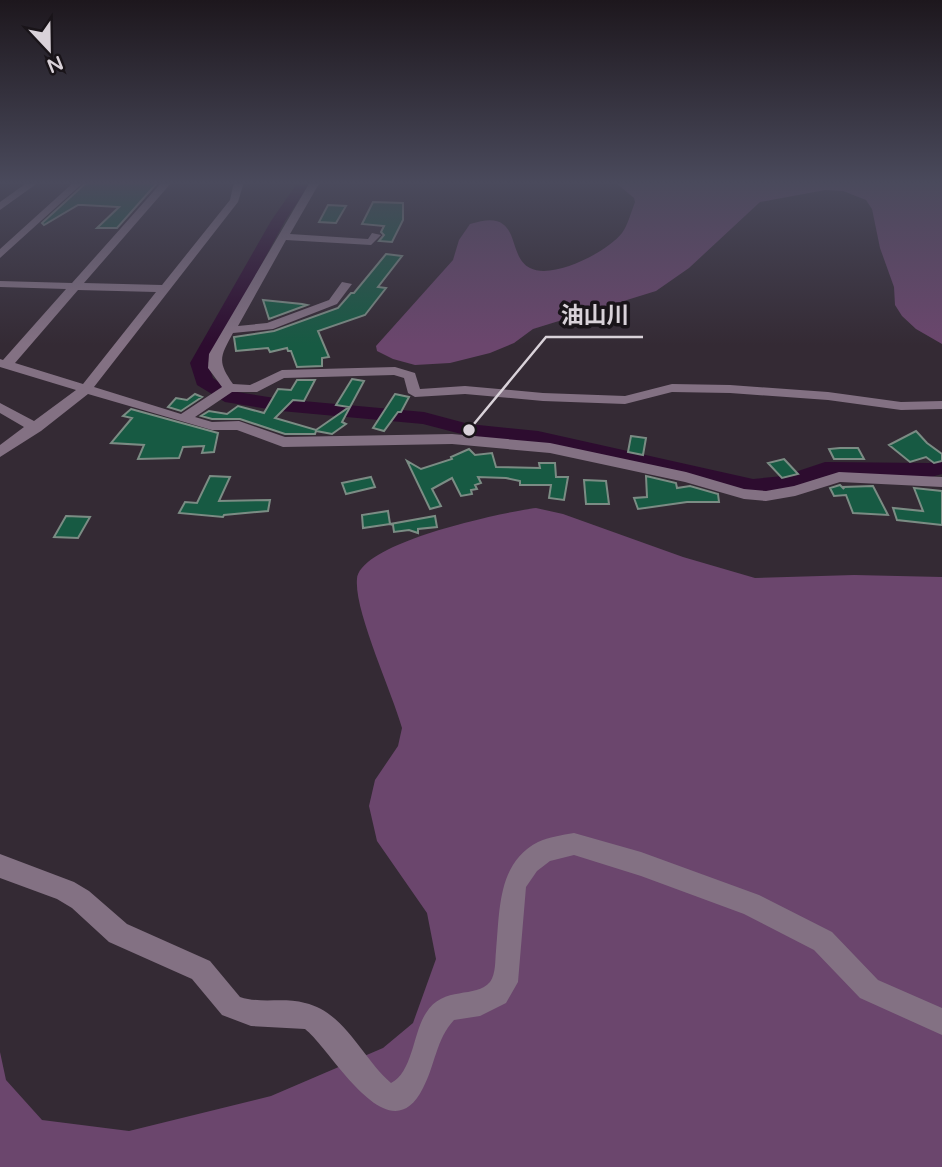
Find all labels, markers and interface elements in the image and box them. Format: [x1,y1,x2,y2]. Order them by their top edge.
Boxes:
north arrow [14,14,84,84]
text: N [44,51,66,77]
callout: 油山川 [546,293,643,337]
text: 油山川 [561,302,630,330]

